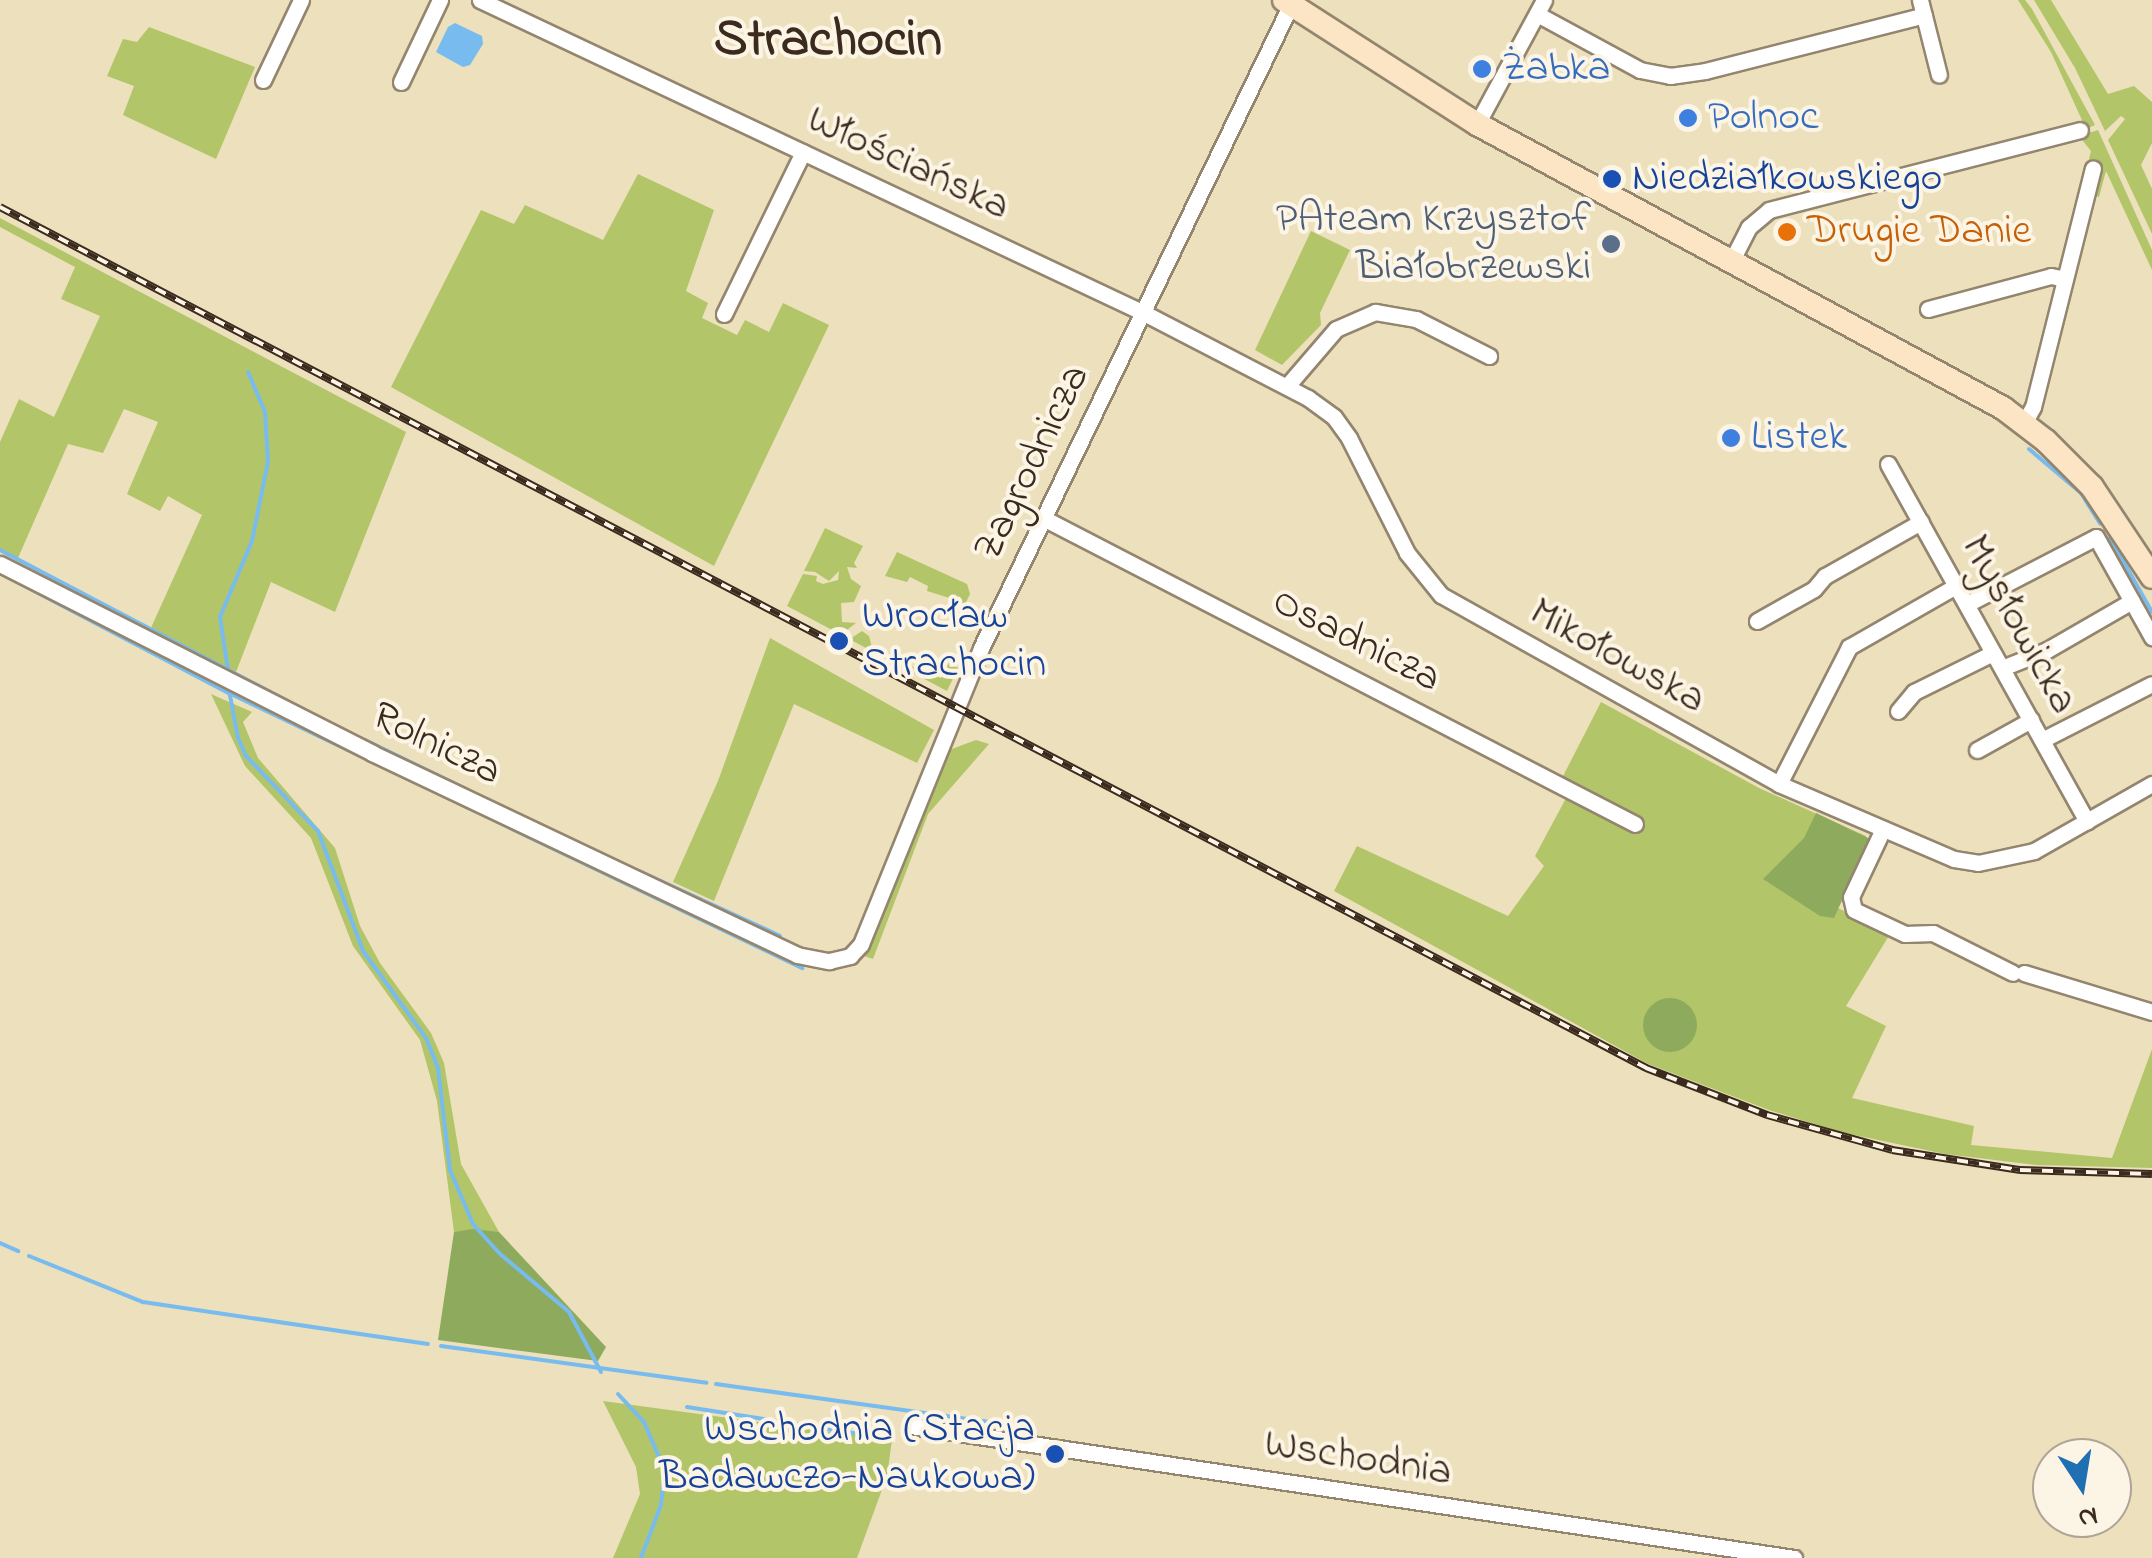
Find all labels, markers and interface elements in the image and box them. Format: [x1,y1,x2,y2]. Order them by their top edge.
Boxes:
district label: Strachocin [714,11,942,73]
place label: Żabka [1502,44,1611,94]
marker: Żabka [1471,58,1493,80]
place label: Polnoc [1708,93,1819,143]
street label: Włościańska [799,95,1017,233]
marker: Polnoc [1677,107,1699,129]
place label: Niedziałkowskiego [1632,154,1942,204]
marker: Niedziałkowskiego [1601,168,1623,190]
place label: PAteam Krzysztof Białobrzewski [1276,195,1591,294]
place label: Drugie Danie [1807,207,2031,257]
marker: Drugie Danie [1776,221,1798,243]
marker: PAteam Krzysztof Białobrzewski [1600,233,1622,255]
street label: Zagrodnicza [964,357,1102,569]
place label: Listek [1751,413,1847,463]
marker: Listek [1720,427,1742,449]
street label: Mysłowicka [1948,527,2088,723]
street label: Osadnicza [1263,577,1449,705]
street label: Mikołowska [1520,588,1714,726]
place label: Wrocław Strachocin [862,592,1046,690]
marker: Wrocław Strachocin [826,628,852,654]
street label: Rolnicza [363,692,509,798]
place label: Wschodnia (Stacja Badawczo-Naukowa) [659,1405,1035,1504]
street label: Wschodnia [1261,1419,1455,1499]
north arrow [2032,1438,2132,1538]
marker: Wschodnia (Stacja Badawczo-Naukowa) [1044,1443,1066,1465]
text: N [2074,1494,2101,1538]

